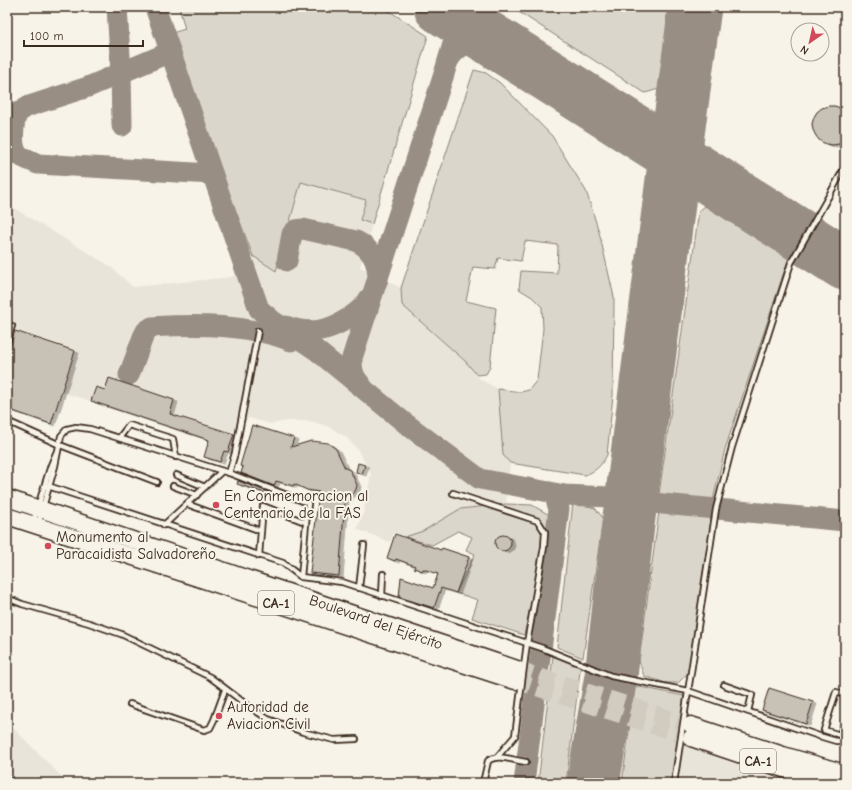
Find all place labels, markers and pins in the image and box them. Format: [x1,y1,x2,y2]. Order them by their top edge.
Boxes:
place label: En Conmemoracion al Centenario de la FAS [224,487,368,522]
marker: En Conmemoracion al Centenario de la FAS [211,500,221,510]
place label: Monumento al Paracaidista Salvadoreño [56,528,216,563]
marker: Monumento al Paracaidista Salvadoreño [43,541,53,551]
place label: Autoridad de Aviacion Civil [227,698,311,733]
marker: Autoridad de Aviacion Civil [214,711,224,721]

